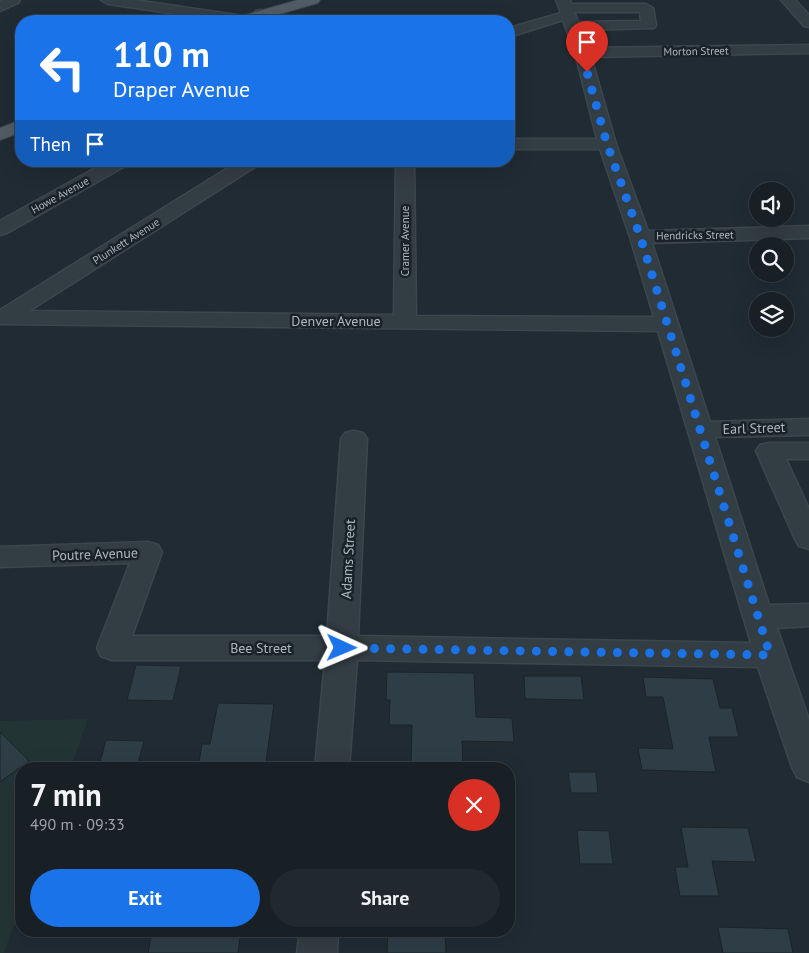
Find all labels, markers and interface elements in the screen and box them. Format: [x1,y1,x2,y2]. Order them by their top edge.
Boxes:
pin [566,21,608,72]
icon: arrive [573,28,601,56]
text: 110 m [113,31,210,77]
icon: left [30,35,95,100]
street label: Morton Street [663,43,729,59]
text: Draper Avenue [113,75,250,103]
icon: arrive [81,130,109,158]
text: Then [30,132,71,156]
street label: Howe Avenue [29,173,92,217]
map controls [749,182,794,337]
button: sound [749,182,794,227]
street label: Cramer Avenue [398,205,412,276]
street label: Plunkett Avenue [90,215,162,267]
street label: Hendricks Street [656,227,734,243]
button: search [749,237,794,282]
button: layers [749,292,794,337]
street label: Denver Avenue [291,312,381,330]
street label: Earl Street [722,418,786,438]
street label: Adams Street [337,519,359,599]
street label: Poutre Avenue [52,544,138,564]
position arrow [315,621,367,673]
street label: Bee Street [230,639,292,657]
text: 7 min [30,775,102,814]
button: close [448,779,500,831]
text: 490 m · 09:33 [30,814,125,834]
button: Exit [30,869,260,927]
button: Share [270,869,500,927]

